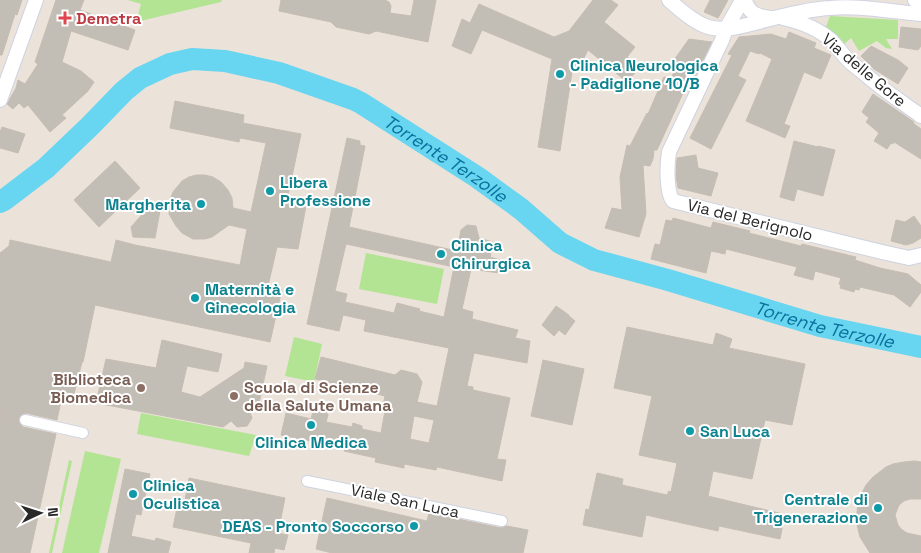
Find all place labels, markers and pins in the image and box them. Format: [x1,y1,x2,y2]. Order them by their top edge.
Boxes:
place label: Demetra [76,8,141,29]
marker: Demetra [58,11,72,25]
place label: Clinica Neurologica - Padiglione 10/B [570,55,718,94]
marker: Clinica Neurologica - Padiglione 10/B [554,68,566,80]
place label: Libera Professione [280,172,371,211]
marker: Libera Professione [264,185,276,197]
place label: Margherita [105,194,191,215]
marker: Margherita [195,198,207,210]
place label: Clinica Chirurgica [451,235,531,274]
marker: Clinica Chirurgica [435,248,447,260]
place label: Maternità e Ginecologia [205,279,296,318]
marker: Maternità e Ginecologia [189,292,201,304]
place label: Biblioteca Biomedica [50,369,131,408]
place label: Scuola di Scienze della Salute Umana [244,377,391,416]
marker: Biblioteca Biomedica [135,382,147,394]
marker: Scuola di Scienze della Salute Umana [228,390,240,402]
marker: Clinica Medica [305,419,317,431]
place label: San Luca [700,421,770,442]
marker: San Luca [684,425,696,437]
place label: Clinica Medica [255,432,367,453]
place label: Clinica Oculistica [143,475,220,514]
marker: Clinica Oculistica [127,488,139,500]
place label: Centrale di Trigenerazione [754,489,868,528]
marker: Centrale di Trigenerazione [872,502,884,514]
place label: DEAS - Pronto Soccorso [222,516,404,537]
marker: DEAS - Pronto Soccorso [408,520,420,532]

